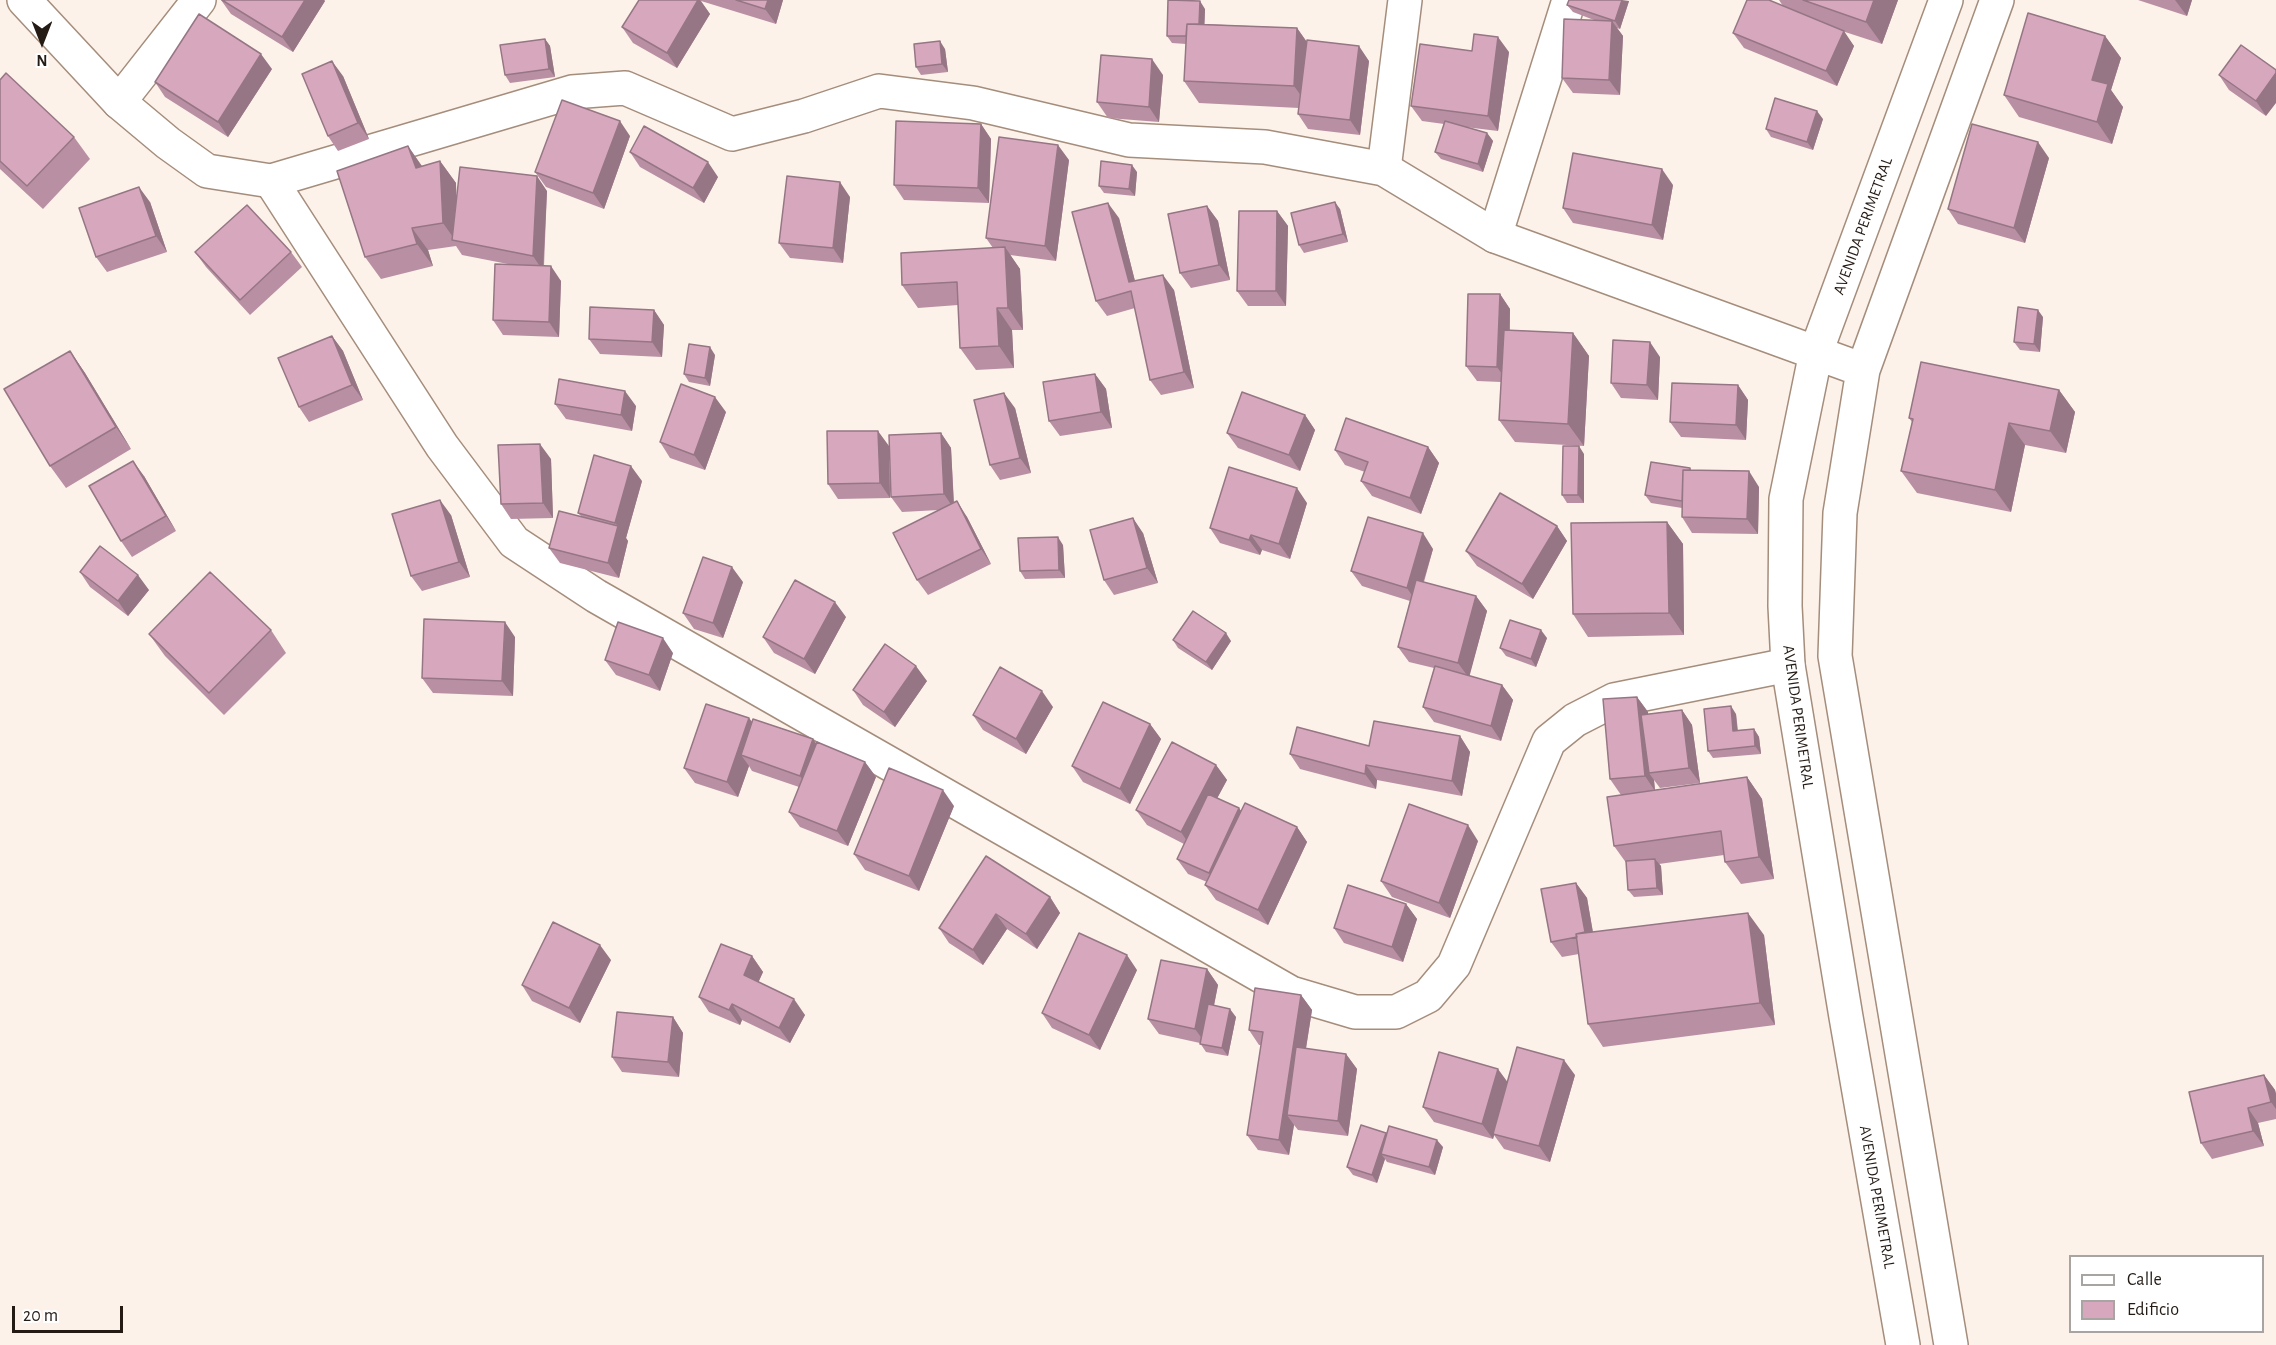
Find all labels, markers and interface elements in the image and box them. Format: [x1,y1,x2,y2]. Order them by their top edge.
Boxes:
north arrow [12,12,72,72]
text: N [36,52,48,68]
street label: AVENIDA PERIMETRAL [1829,155,1897,297]
street label: AVENIDA PERIMETRAL [1778,644,1818,790]
street label: AVENIDA PERIMETRAL [1855,1124,1899,1270]
legend [2069,1255,2264,1333]
text: Calle [2127,1271,2162,1289]
scale bar [15,1294,126,1332]
text: Edificio [2127,1301,2179,1319]
text: 20 m [23,1307,58,1325]

